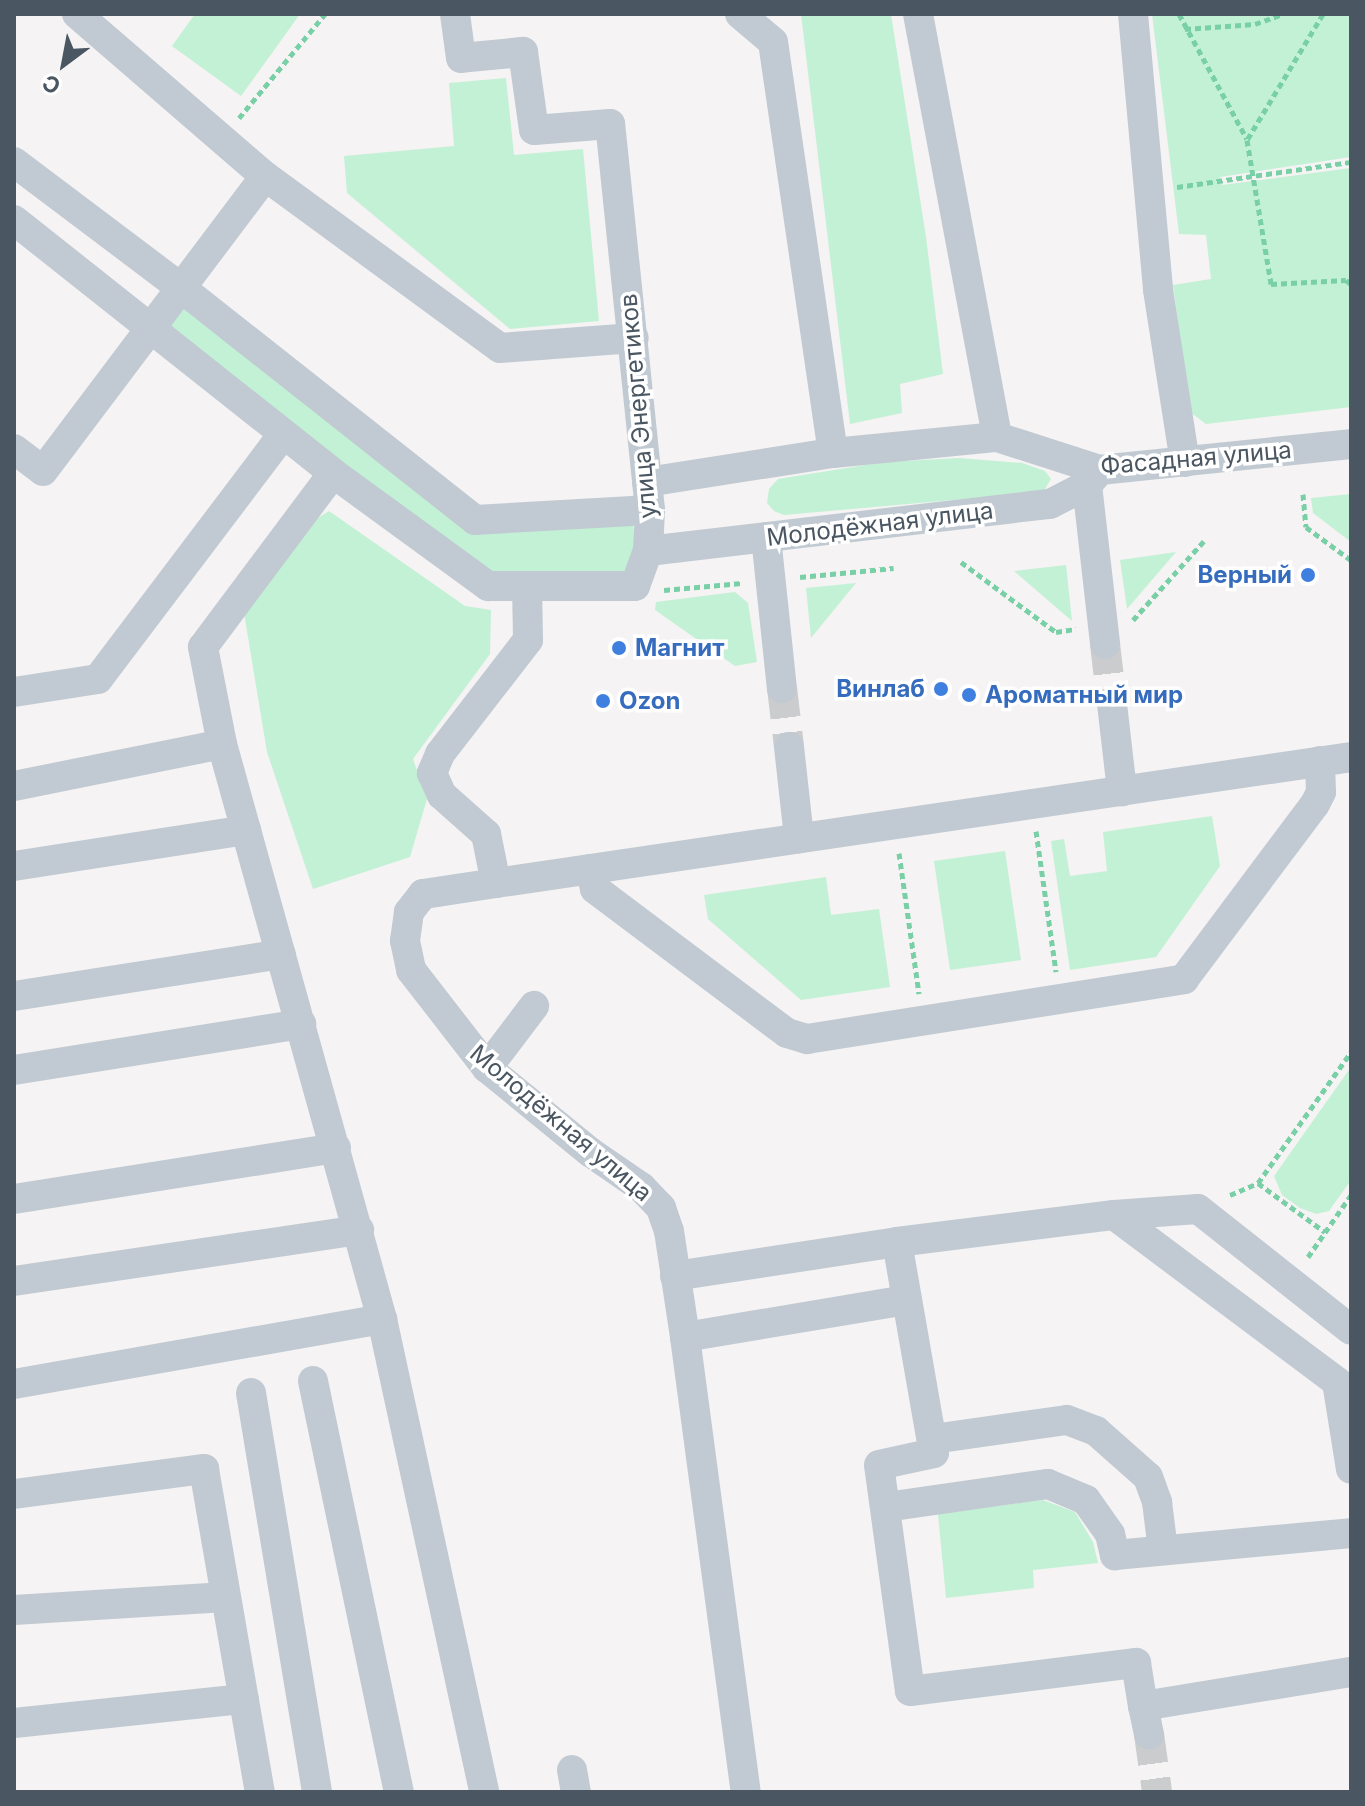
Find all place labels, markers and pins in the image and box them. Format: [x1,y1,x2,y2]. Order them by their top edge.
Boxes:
place label: Верный [1197,561,1292,589]
marker: Верный [1299,566,1317,584]
place label: Магнит [635,634,724,662]
marker: Магнит [610,639,628,657]
place label: Винлаб [836,675,925,703]
marker: Винлаб [932,680,950,698]
place label: Ароматный мир [985,681,1183,709]
marker: Ароматный мир [960,686,978,704]
place label: Ozon [619,687,680,715]
marker: Ozon [594,692,612,710]

